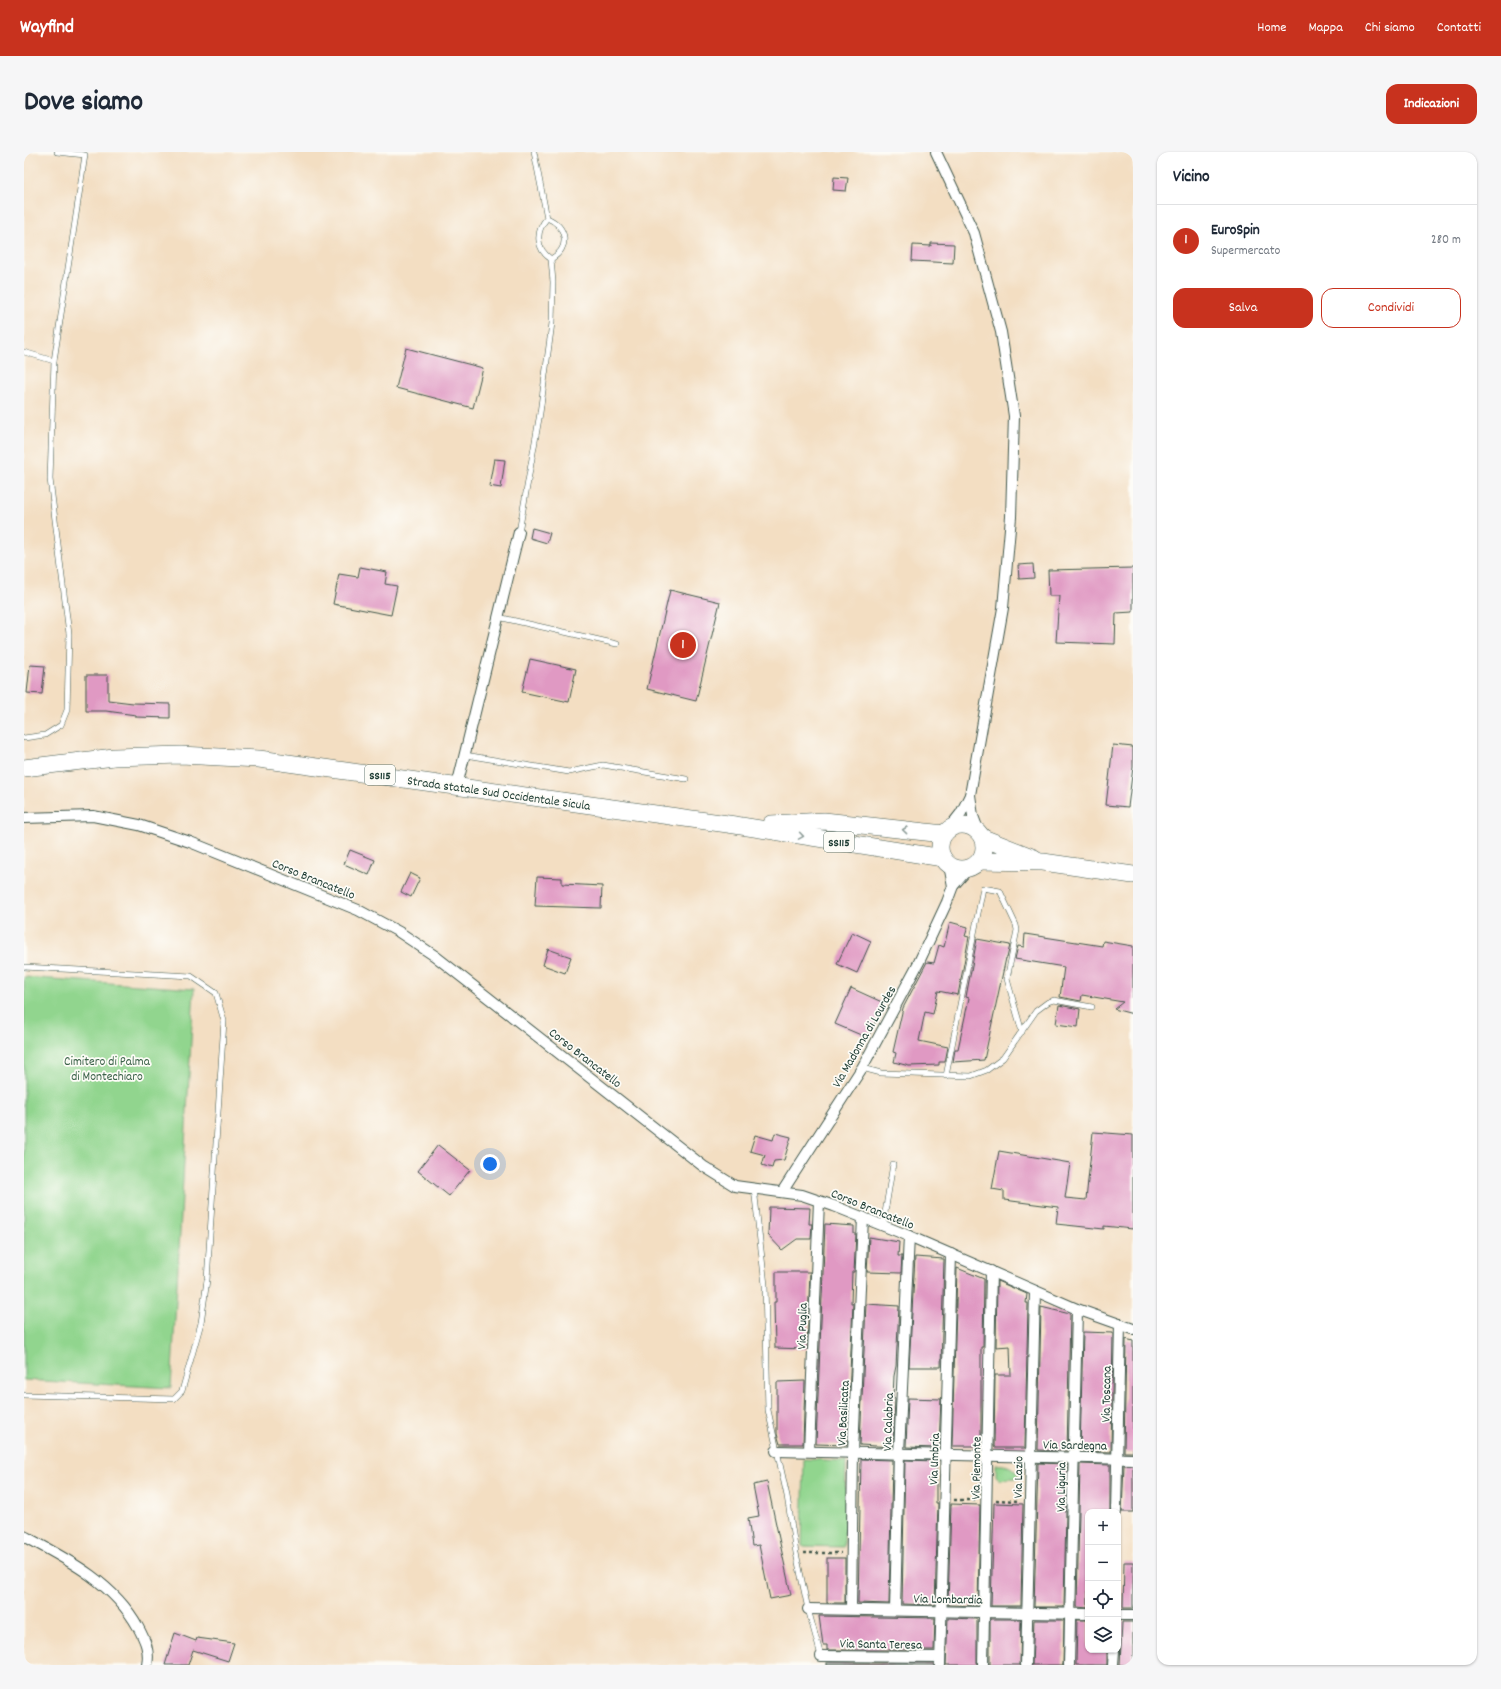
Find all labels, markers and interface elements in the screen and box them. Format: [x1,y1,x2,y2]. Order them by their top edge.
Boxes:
text: Wayfind [20,15,74,42]
text: Home [1257,18,1287,38]
text: Mappa [1309,18,1343,38]
text: Chi siamo [1365,18,1415,38]
text: Contatti [1437,18,1481,38]
text: Dove siamo [24,84,143,124]
button: Indicazioni [1386,84,1477,124]
text: Vicino [1173,166,1210,190]
text: EuroSpin [1211,220,1260,242]
text: 1 [1185,231,1187,250]
text: 280 m [1431,231,1461,250]
text: Supermercato [1211,242,1280,261]
button: Salva [1173,288,1313,328]
button: Condividi [1321,288,1461,328]
pin: 1 [670,630,696,660]
road number: SS115 [365,765,395,785]
street label: Strada statale Sud Occidentale Sicula [406,772,592,817]
one-way arrow [902,826,908,835]
one-way arrow [798,831,804,840]
road number: SS115 [824,832,854,852]
street label: Corso Brancatello [269,855,358,906]
street label: Via Madonna di Lourdes [828,983,902,1092]
street label: Corso Brancatello [544,1024,625,1094]
park label: Cimitero di Palma di Montechiaro [64,1053,151,1087]
your location [480,1154,500,1174]
street label: Corso Brancatello [828,1185,917,1236]
street label: Via Puglia [793,1302,814,1350]
street label: Via Toscana [1098,1365,1118,1422]
street label: Via Basilicata [833,1379,856,1446]
street label: Via Calabria [879,1392,900,1452]
street label: Via Umbria [925,1432,946,1485]
street label: Via Piemonte [967,1436,988,1500]
street label: Via Sardegna [1043,1436,1108,1457]
street label: Via Lazio [1010,1456,1029,1498]
street label: Via Liguria [1053,1461,1072,1512]
map controls [1085,1509,1121,1653]
button: + [1085,1509,1121,1545]
button: − [1085,1545,1121,1581]
button: locate [1085,1581,1121,1617]
street label: Via Lombardia [913,1590,983,1611]
button: layers [1085,1617,1121,1653]
street label: Via Santa Teresa [840,1635,923,1656]

